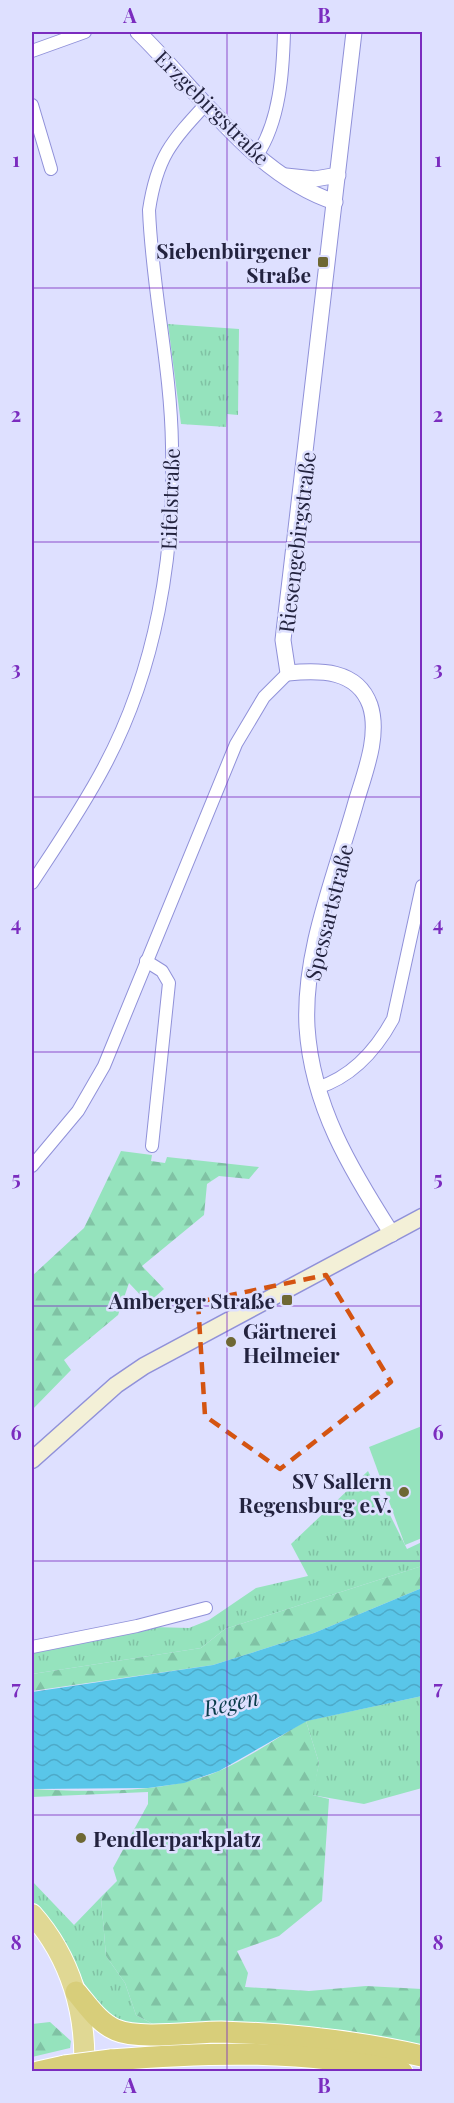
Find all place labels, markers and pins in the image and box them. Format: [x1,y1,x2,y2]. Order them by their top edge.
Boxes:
place label: Siebenbürgener Straße [156,236,311,288]
marker: Siebenbürgener Straße [316,255,330,269]
place label: Amberger Straße [108,1286,275,1314]
marker: Amberger Straße [280,1293,294,1307]
place label: Gärtnerei Heilmeier [243,1316,340,1368]
marker: Gärtnerei Heilmeier [224,1335,238,1349]
place label: SV Sallern Regensburg e.V. [239,1466,392,1518]
marker: SV Sallern Regensburg e.V. [397,1485,411,1499]
place label: Pendlerparkplatz [93,1824,261,1852]
marker: Pendlerparkplatz [74,1831,88,1845]

